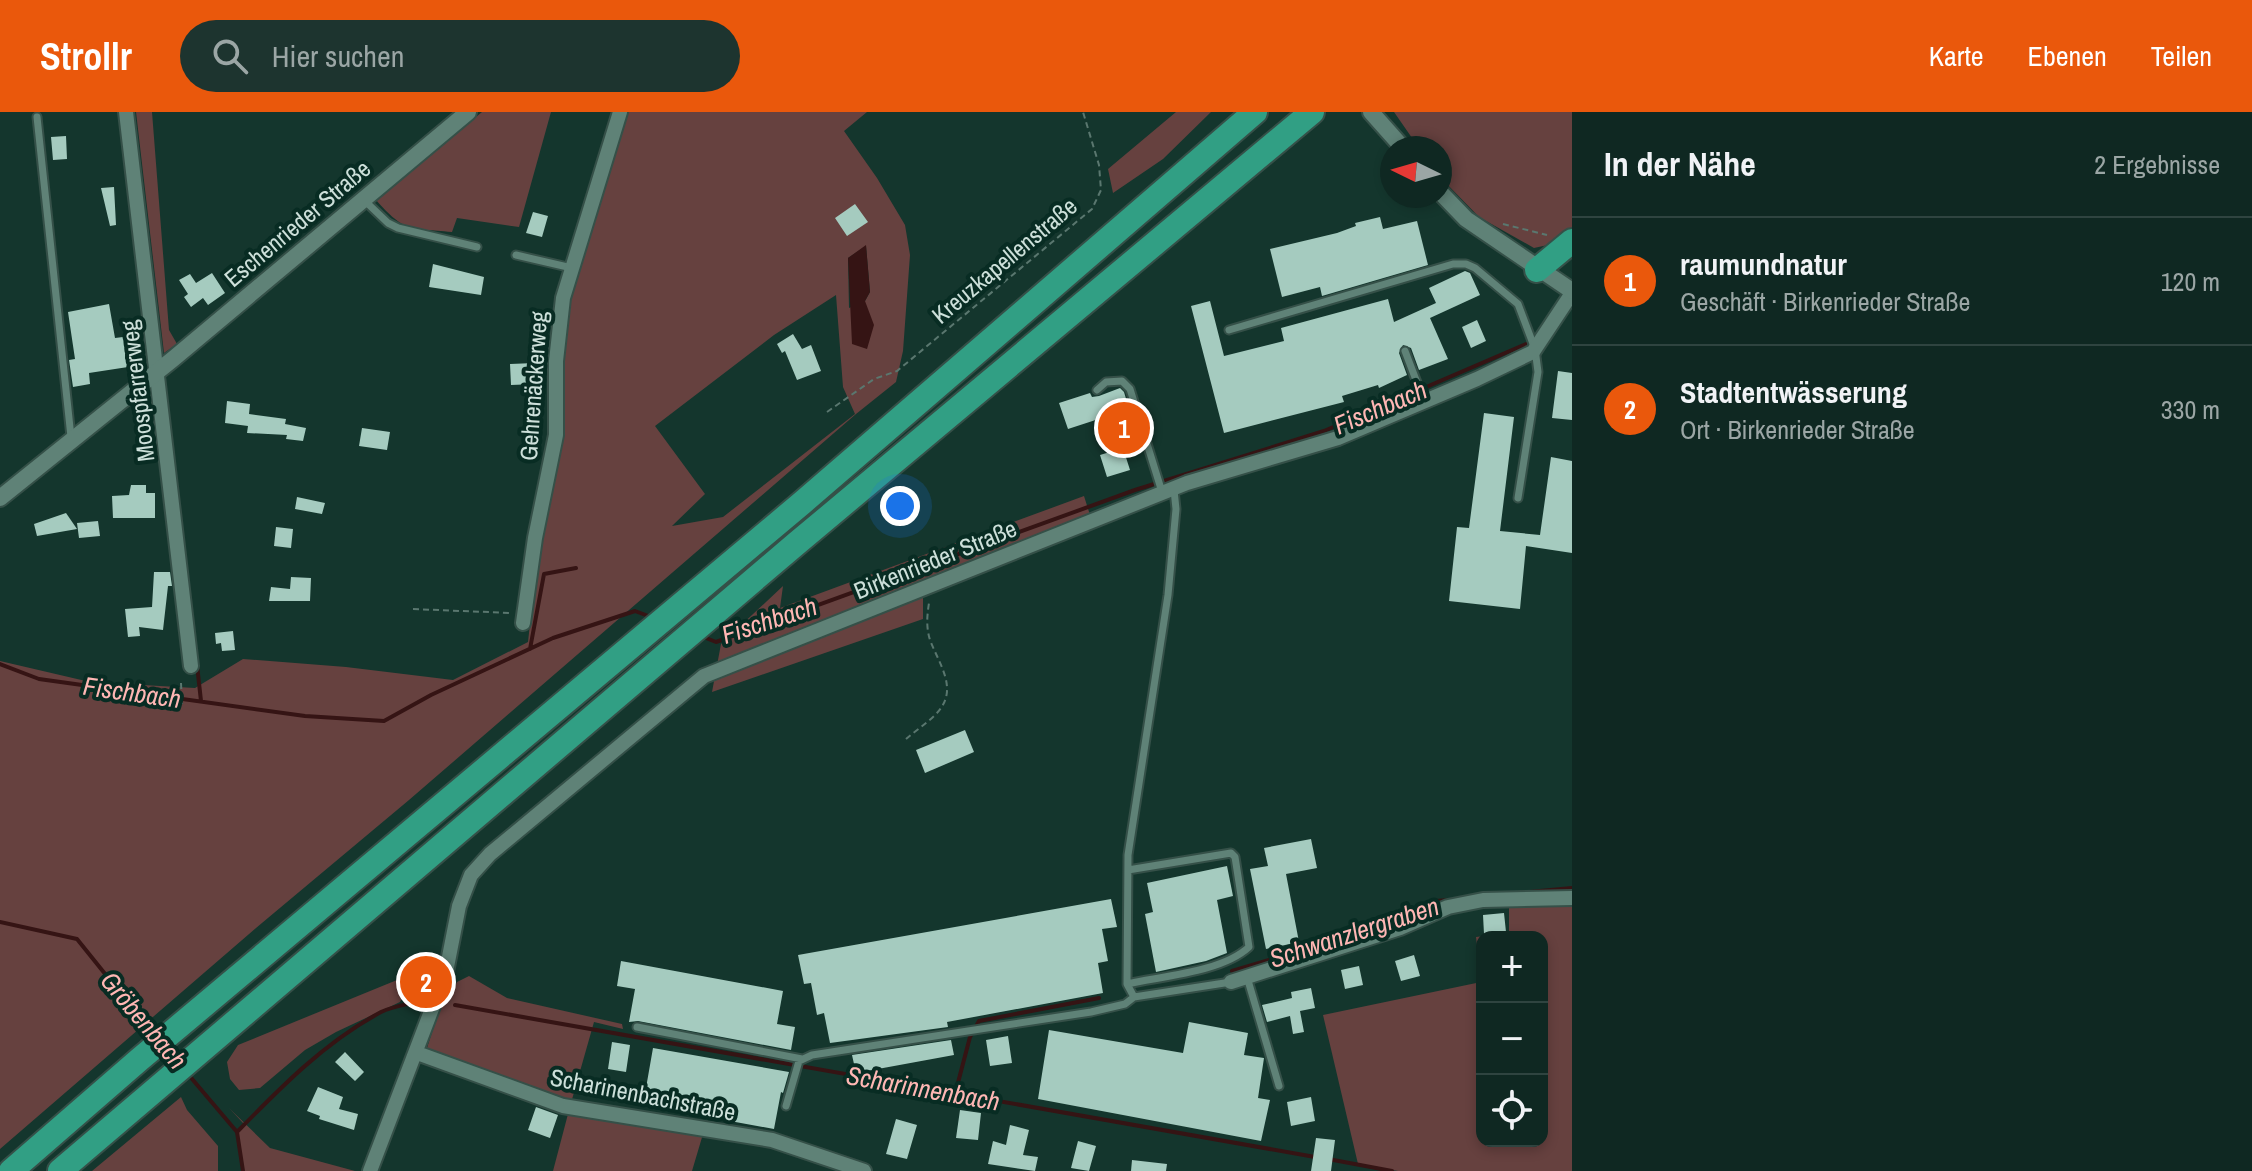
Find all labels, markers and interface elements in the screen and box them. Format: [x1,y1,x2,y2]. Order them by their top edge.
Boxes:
search box [180,20,740,92]
text: Strollr [40,31,132,82]
icon: search [208,34,252,78]
text: Hier suchen [272,36,404,76]
text: Karte [1929,37,1984,75]
text: Ebenen [2028,37,2107,75]
text: Teilen [2151,37,2212,75]
north arrow [1380,136,1452,208]
text: In der Nähe [1604,141,1756,187]
text: 2 Ergebnisse [2094,147,2220,182]
street label: Eschenrieder Straße [217,152,377,294]
street label: Kreuzkapellenstraße [925,190,1083,330]
text: raumundnatur [1680,244,1847,284]
text: 1 [1624,264,1636,299]
text: 120 m [2161,264,2220,299]
text: Geschäft · Birkenrieder Straße [1680,284,1970,319]
street label: Gehrenäckerweg [512,310,554,462]
street label: Moospfarrerweg [112,318,162,464]
water label: Fischbach [1328,372,1432,442]
text: Stadtentwässerung [1680,372,1907,412]
text: 2 [1624,392,1636,427]
text: 330 m [2161,392,2220,427]
pin: 1 [1098,398,1150,458]
text: Ort · Birkenrieder Straße [1680,412,1915,447]
your location [880,486,920,526]
street label: Birkenrieder Straße [849,512,1021,606]
water label: Fischbach [717,588,821,652]
water label: Fischbach [81,668,183,716]
water label: Schwanzlergraben [1265,888,1443,976]
map controls [1476,931,1548,1147]
button: + [1476,931,1548,1003]
pin: 2 [400,952,452,1012]
water label: Gröbenbach [93,964,195,1076]
button: − [1476,1003,1548,1075]
water label: Scharinnenbach [844,1057,1002,1119]
street label: Scharinenbachstraße [548,1060,738,1128]
button: locate [1476,1075,1548,1147]

